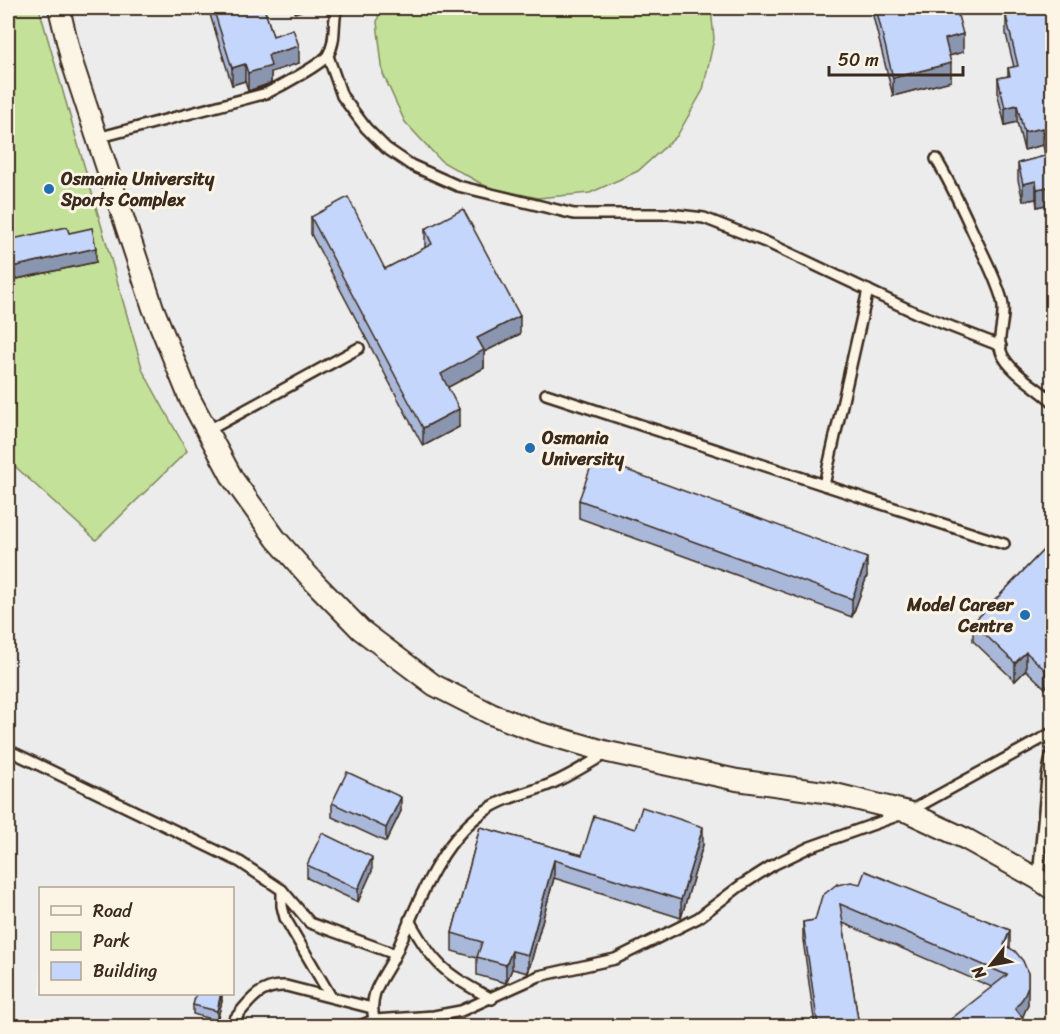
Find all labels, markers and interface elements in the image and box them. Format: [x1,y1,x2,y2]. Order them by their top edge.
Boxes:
scale bar [829,39,962,77]
text: 50 m [838,44,879,76]
place label: Osmania University Sports Complex [60,163,215,216]
marker: Osmania University Sports Complex [42,182,56,196]
place label: Osmania University [542,422,625,475]
marker: Osmania University [523,441,537,455]
place label: Model Career Centre [906,589,1015,642]
marker: Model Career Centre [1018,608,1032,622]
legend [39,887,234,995]
text: Road [93,895,133,927]
text: Park [93,925,130,957]
north arrow [961,935,1021,995]
text: Building [93,955,157,987]
text: N [963,959,994,986]

